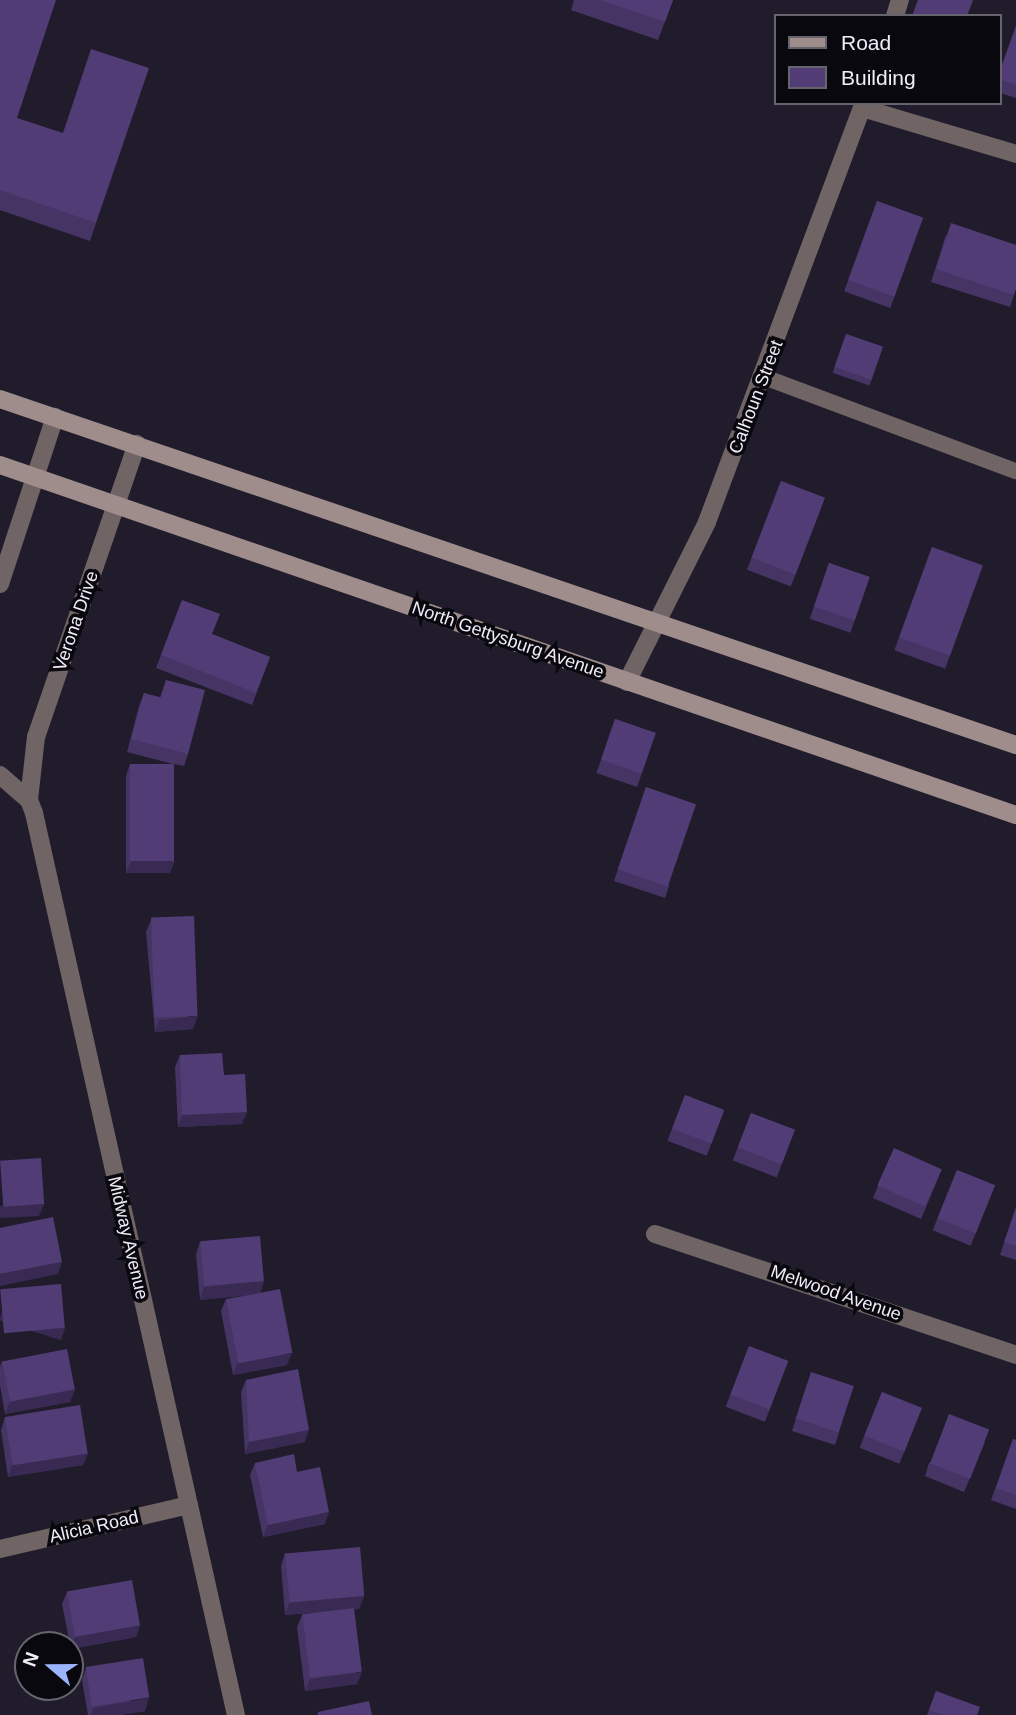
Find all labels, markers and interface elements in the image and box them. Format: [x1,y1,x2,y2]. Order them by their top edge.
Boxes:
legend [774,14,1002,105]
text: Road [841,31,891,54]
text: Building [841,66,916,89]
street label: Calhoun Street [724,337,788,457]
street label: Verona Drive [49,568,103,674]
street label: North Gettysburg Avenue [409,597,607,683]
street label: Midway Avenue [103,1174,153,1302]
street label: Melwood Avenue [767,1260,905,1326]
street label: Alicia Road [47,1506,141,1548]
north arrow [14,1631,84,1701]
text: N [18,1649,43,1669]

